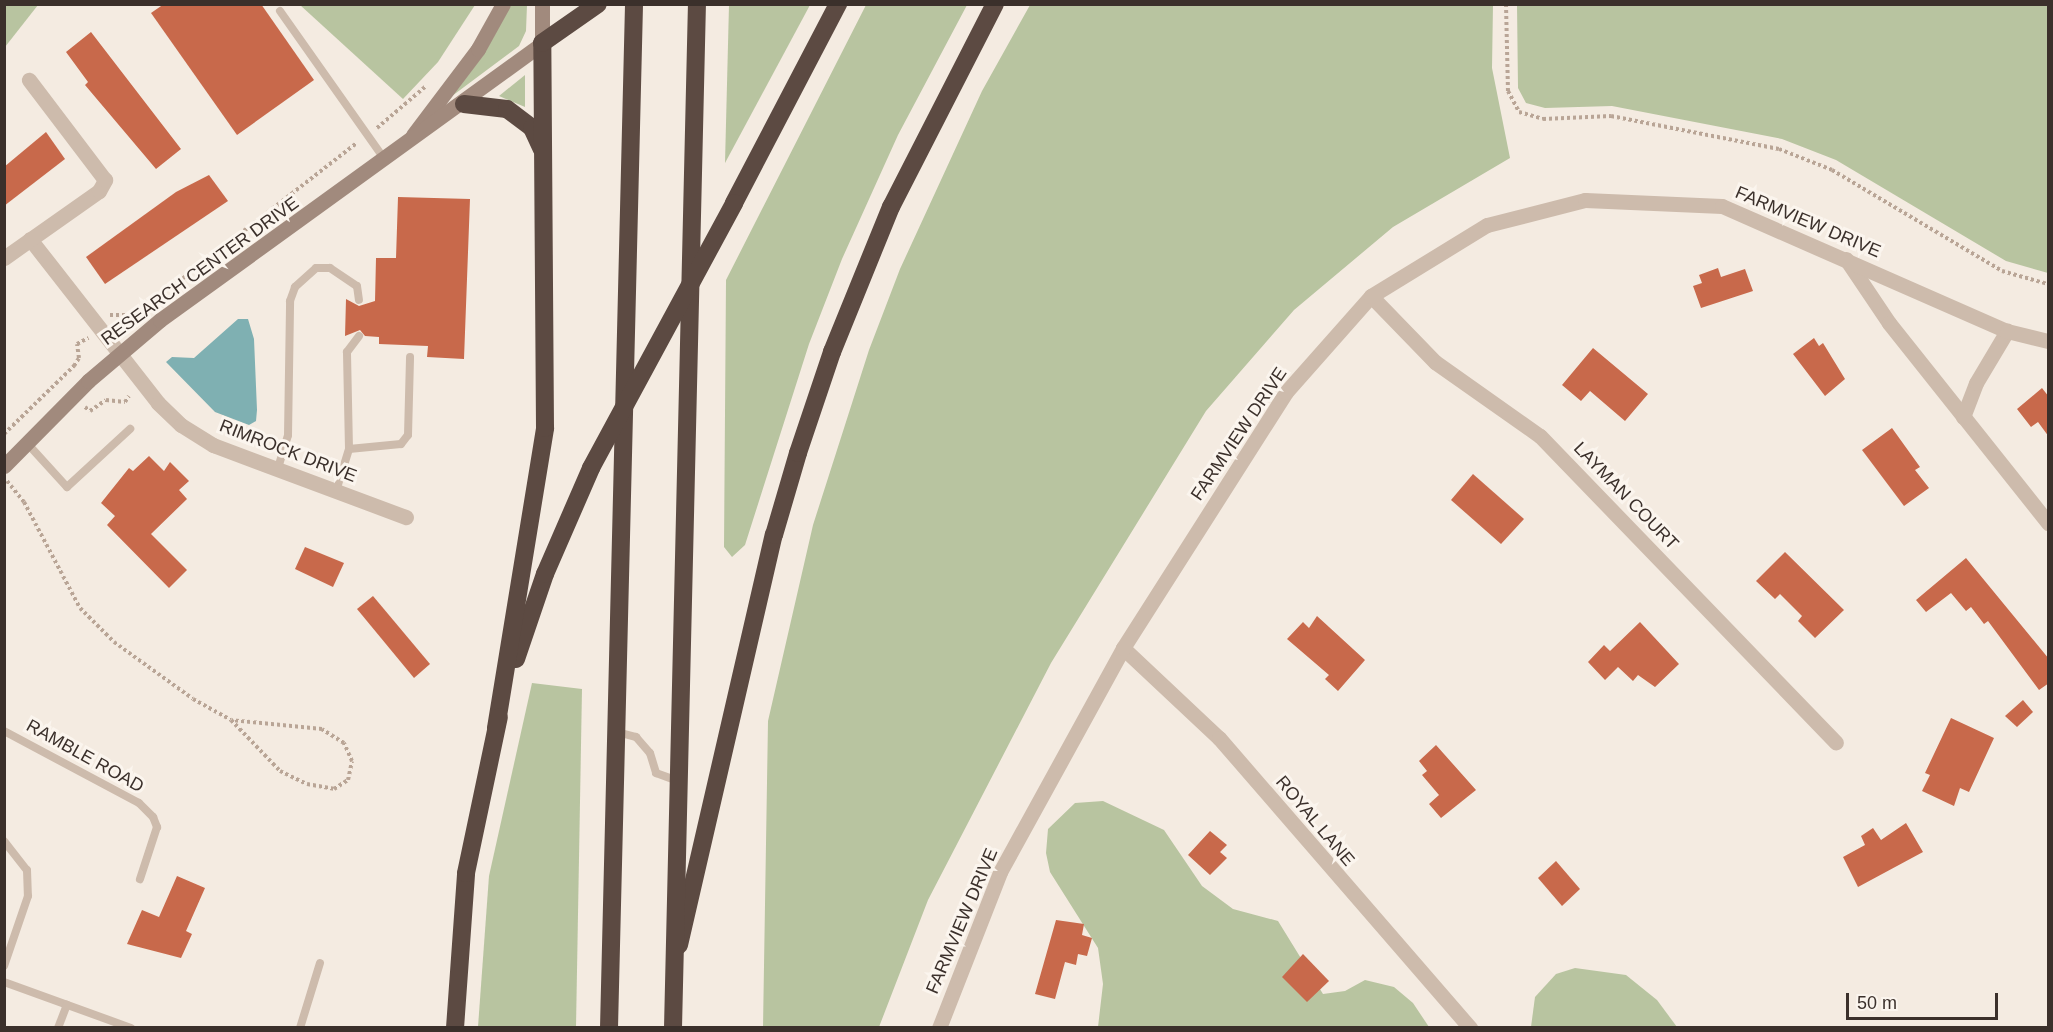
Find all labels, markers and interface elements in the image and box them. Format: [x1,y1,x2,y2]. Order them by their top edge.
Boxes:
street label: FARMVIEW DRIVE [1732,182,1884,262]
street label: RESEARCH CENTER DRIVE [97,192,303,350]
street label: FARMVIEW DRIVE [1186,363,1292,505]
street label: RIMROCK DRIVE [216,415,360,487]
street label: LAYMAN COURT [1569,438,1683,554]
street label: RAMBLE ROAD [22,715,148,797]
street label: ROYAL LANE [1271,771,1359,871]
street label: FARMVIEW DRIVE [922,845,1002,997]
scale bar [1849,981,2000,1019]
text: 50 m [1857,993,1897,1013]

